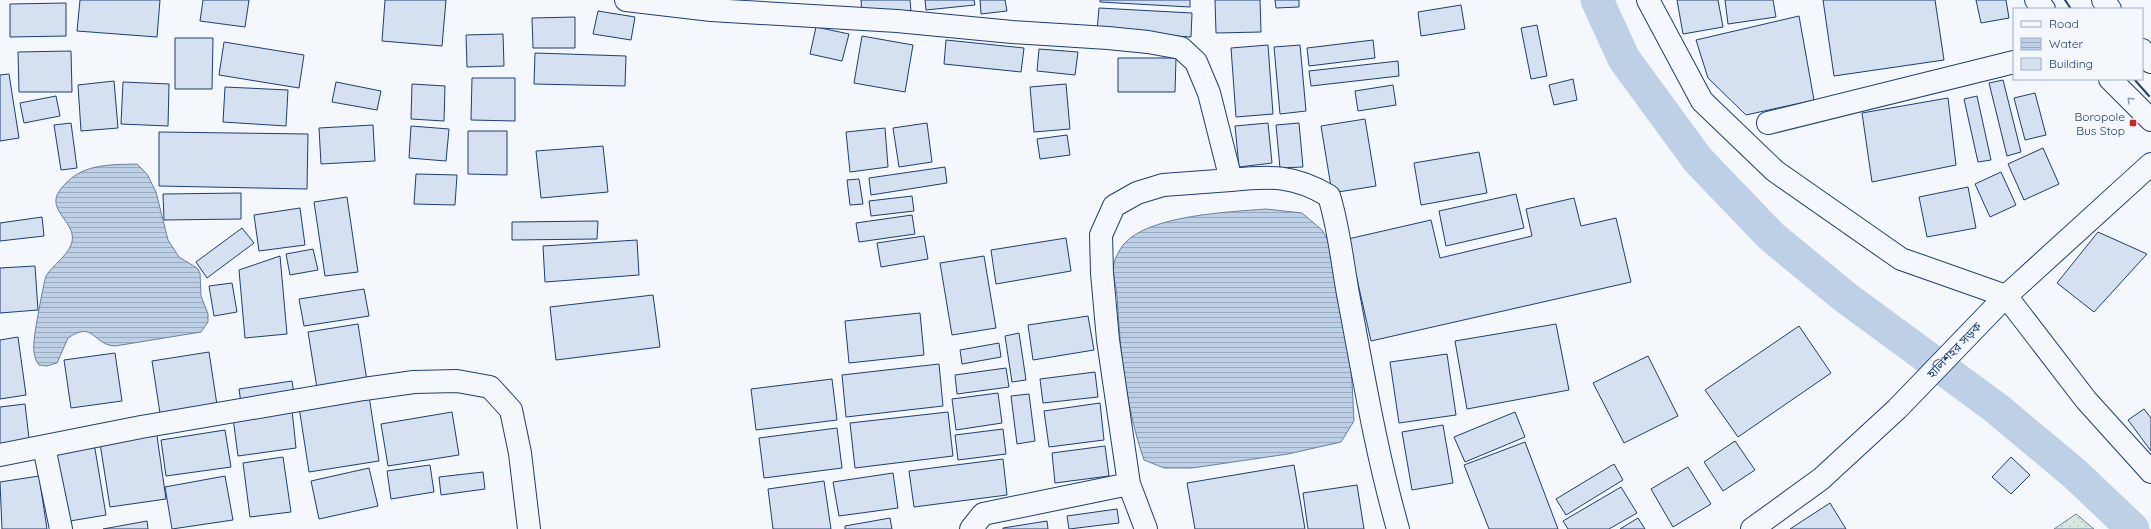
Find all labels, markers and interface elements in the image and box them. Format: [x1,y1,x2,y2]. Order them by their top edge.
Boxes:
legend [2013,8,2143,80]
text: Road [2049,16,2079,31]
text: Water [2049,36,2084,51]
text: Building [2049,56,2093,71]
one-way arrow [2127,97,2135,105]
place label: Boropole Bus Stop [2074,109,2125,138]
marker: Boropole Bus Stop [2128,118,2138,128]
street label: হালিশহর সড়ক [1923,319,1985,382]

